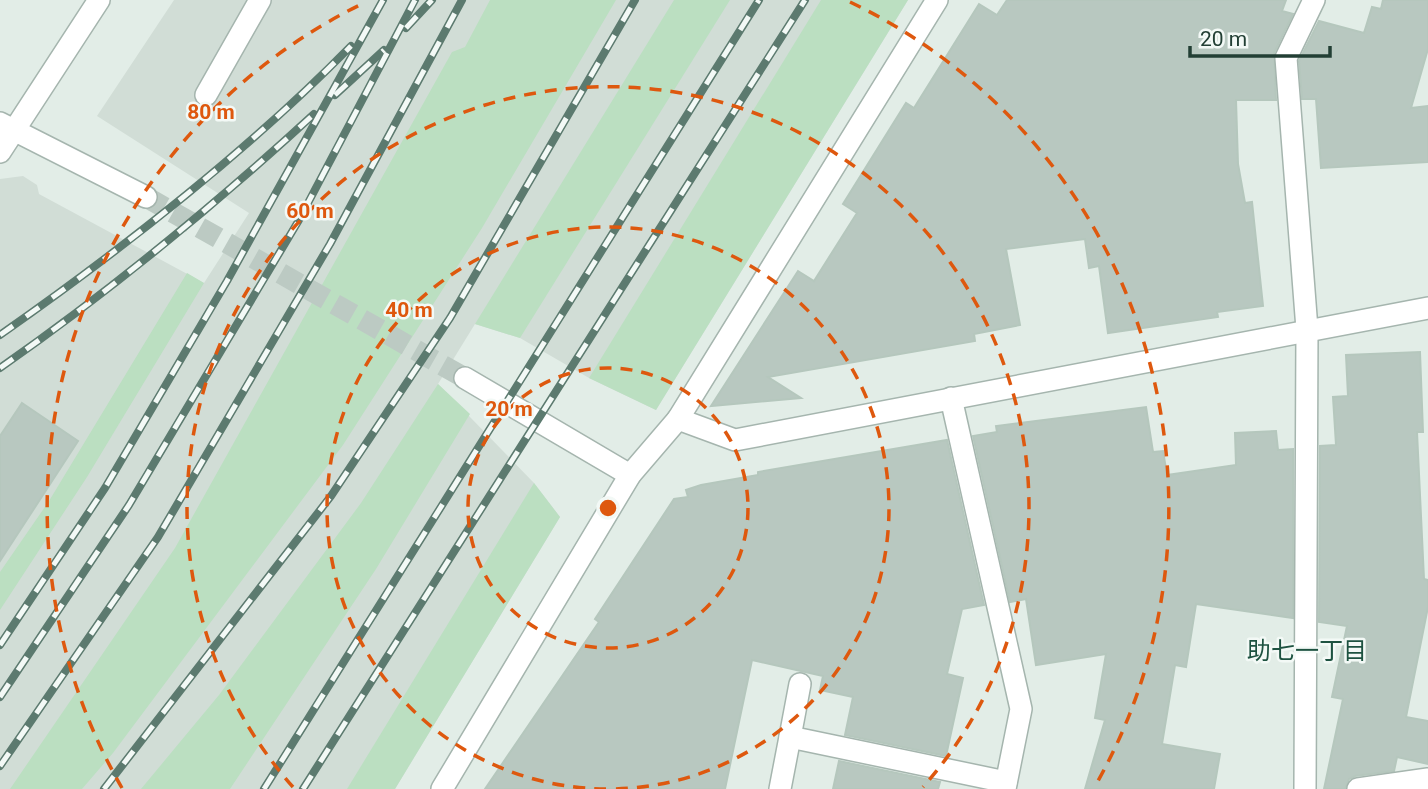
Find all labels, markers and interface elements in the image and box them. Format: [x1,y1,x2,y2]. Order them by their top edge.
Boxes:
scale bar [1190,14,1330,58]
text: 20 m [1200,27,1247,51]
text: 80 m [187,100,235,124]
text: 60 m [286,199,334,223]
text: 40 m [385,298,433,322]
text: 20 m [485,397,533,421]
centre of rings [596,496,620,520]
district label: 助七一丁目 [1247,637,1367,665]

